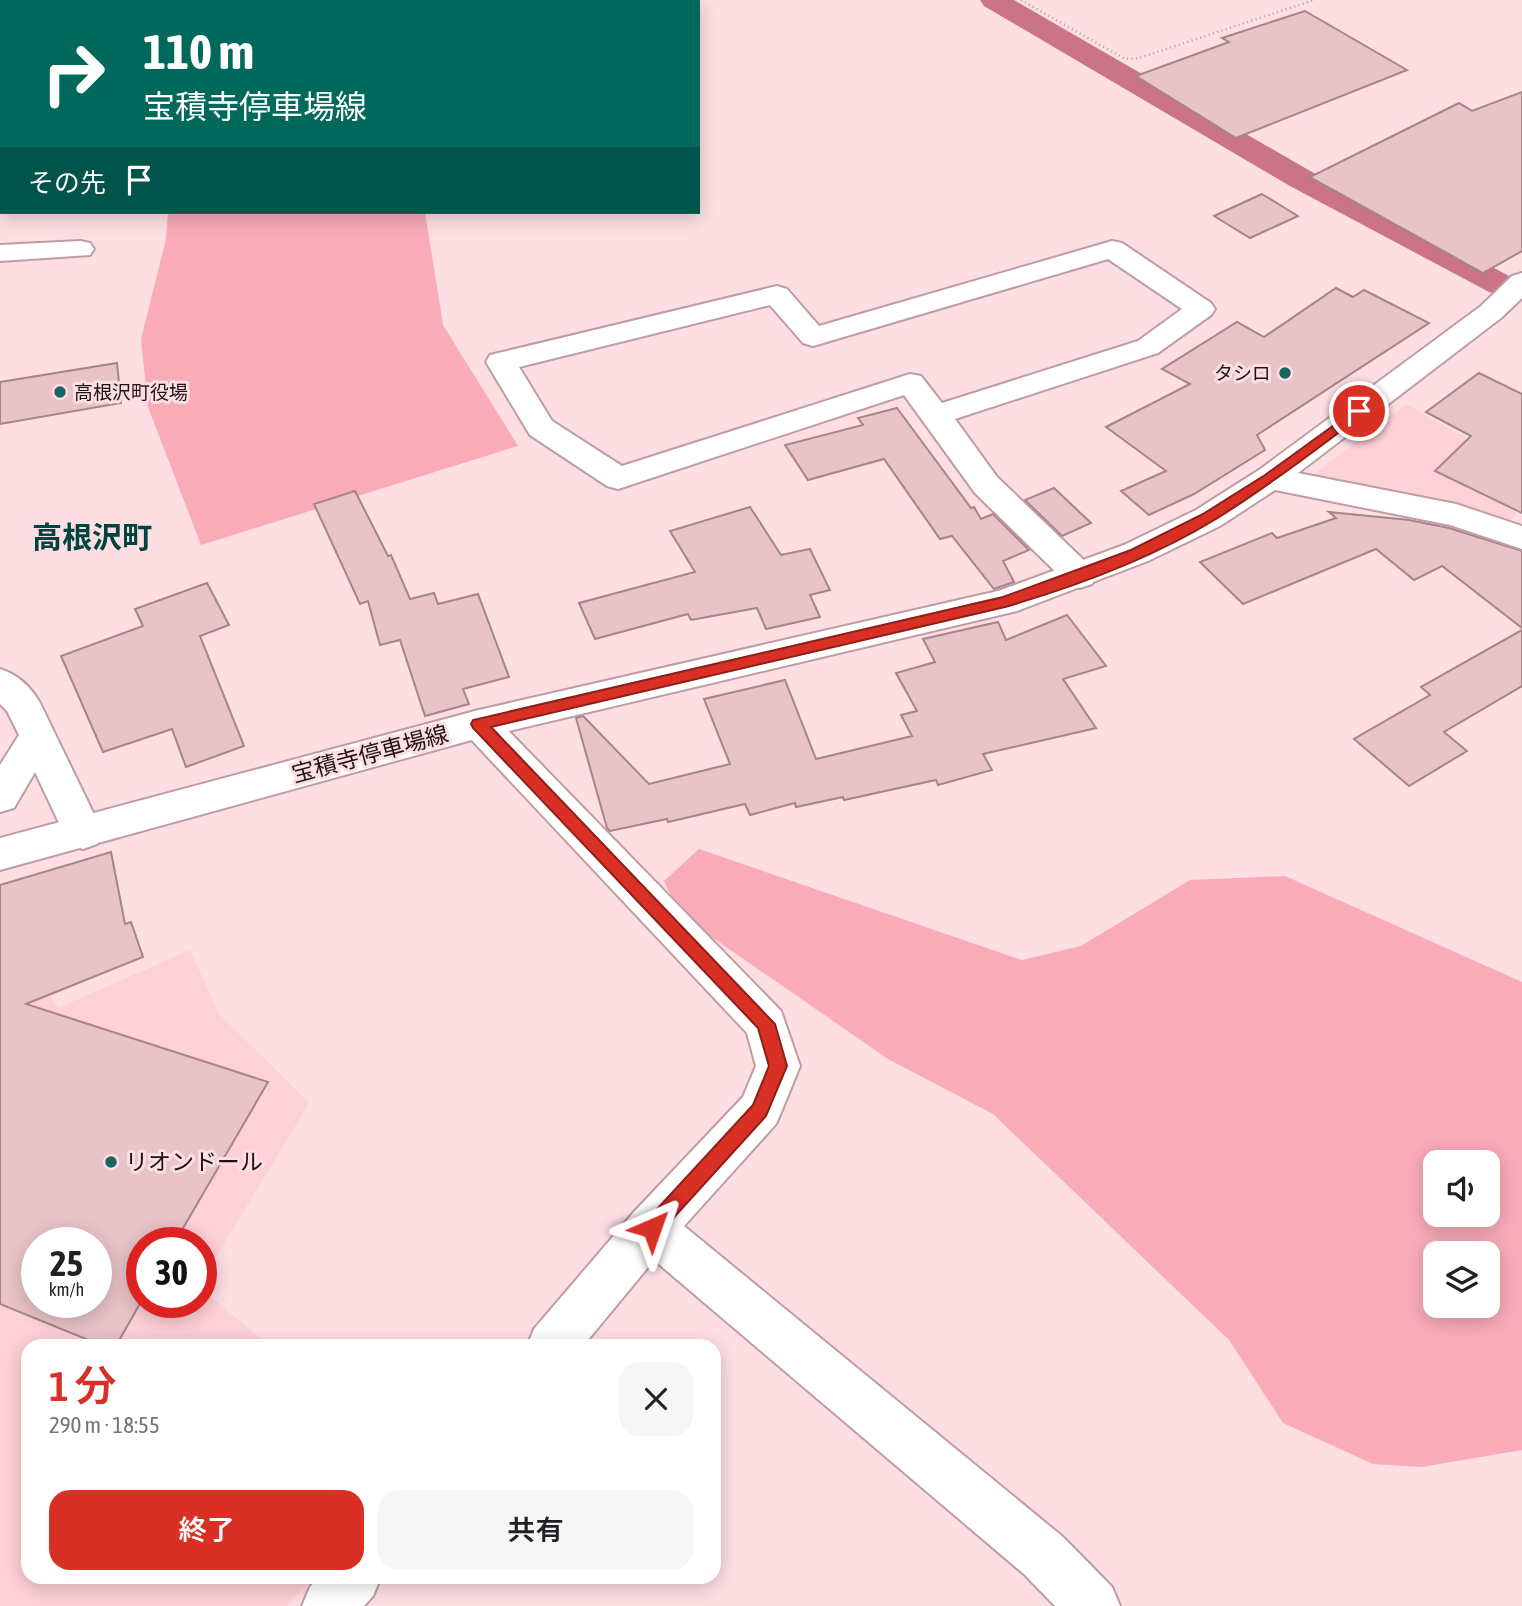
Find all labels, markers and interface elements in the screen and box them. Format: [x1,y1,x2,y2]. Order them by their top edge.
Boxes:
text: 110 m [143,23,254,79]
icon: right [28,28,119,119]
text: 宝積寺停車場線 [143,88,367,125]
icon: arrive [120,161,158,199]
text: その先 [28,168,106,198]
place label: タシロ [1214,362,1271,384]
marker: タシロ [1277,365,1293,381]
place label: 高根沢町役場 [74,381,188,403]
pin [1329,381,1389,441]
marker: 高根沢町役場 [52,384,68,400]
icon: arrive [1340,392,1378,430]
district label: 高根沢町 [32,520,152,554]
street label: 宝積寺停車場線 [289,721,451,787]
place label: リオンドール [125,1149,263,1175]
map controls [1423,1150,1500,1318]
button: sound [1423,1150,1500,1227]
marker: リオンドール [103,1154,119,1170]
position arrow [615,1191,689,1265]
speed limit sign: 30 [126,1227,217,1318]
button: layers [1423,1241,1500,1318]
text: 25 [50,1243,83,1283]
text: km/h [49,1279,84,1300]
text: 1 分 [49,1362,117,1410]
button: close [619,1362,693,1436]
text: 290 m · 18:55 [49,1412,160,1438]
button: 終了 [49,1490,364,1570]
button: 共有 [378,1490,693,1570]

